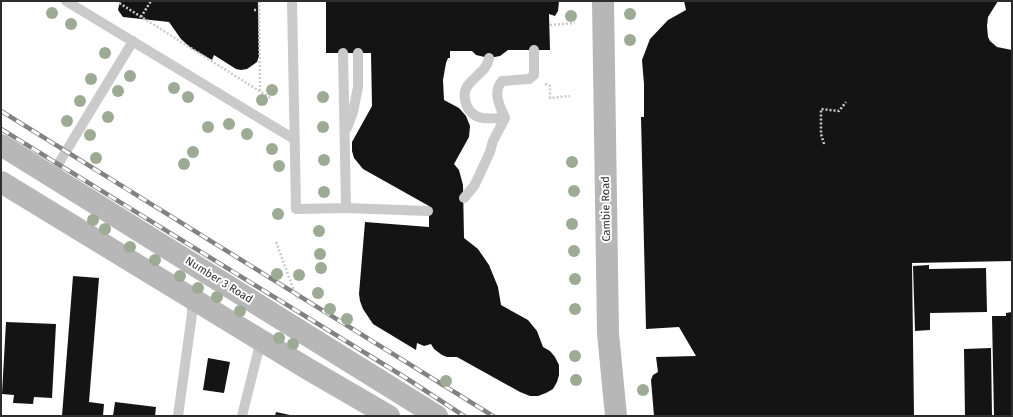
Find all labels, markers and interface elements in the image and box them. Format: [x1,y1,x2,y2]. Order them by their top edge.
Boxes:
street label: Cambie Road [599,176,613,242]
street label: Number 3 Road [183,254,255,306]

